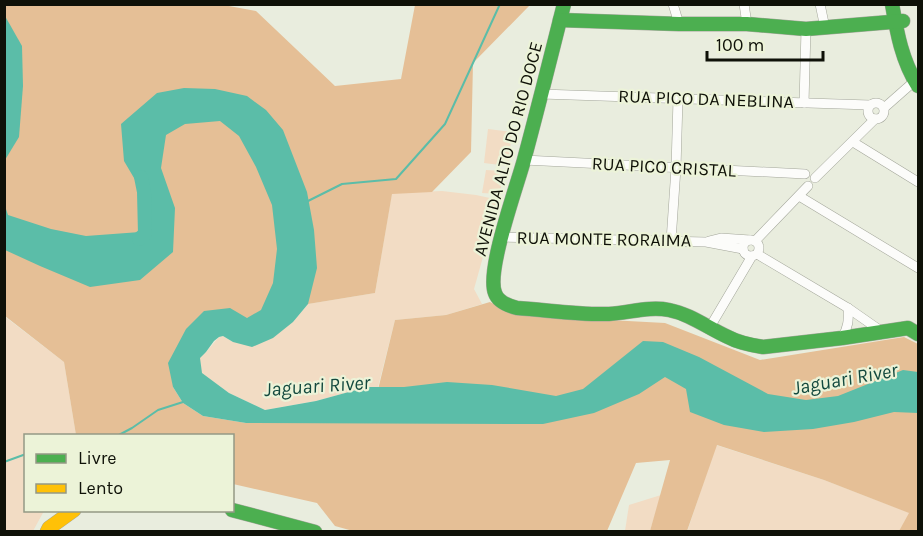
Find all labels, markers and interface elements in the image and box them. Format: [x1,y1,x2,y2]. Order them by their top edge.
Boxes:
scale bar [707,24,822,62]
text: 100 m [716,34,764,56]
street label: AVENIDA ALTO DO RIO DOCE [469,39,547,259]
street label: RUA PICO DA NEBLINA [618,85,794,113]
street label: RUA PICO CRISTAL [591,152,737,182]
street label: RUA MONTE RORAIMA [517,226,691,252]
water label: Jaguari River [791,358,901,400]
water label: Jaguari River [263,371,372,401]
legend [24,434,234,512]
text: Livre [78,447,117,469]
text: Lento [78,477,123,499]

